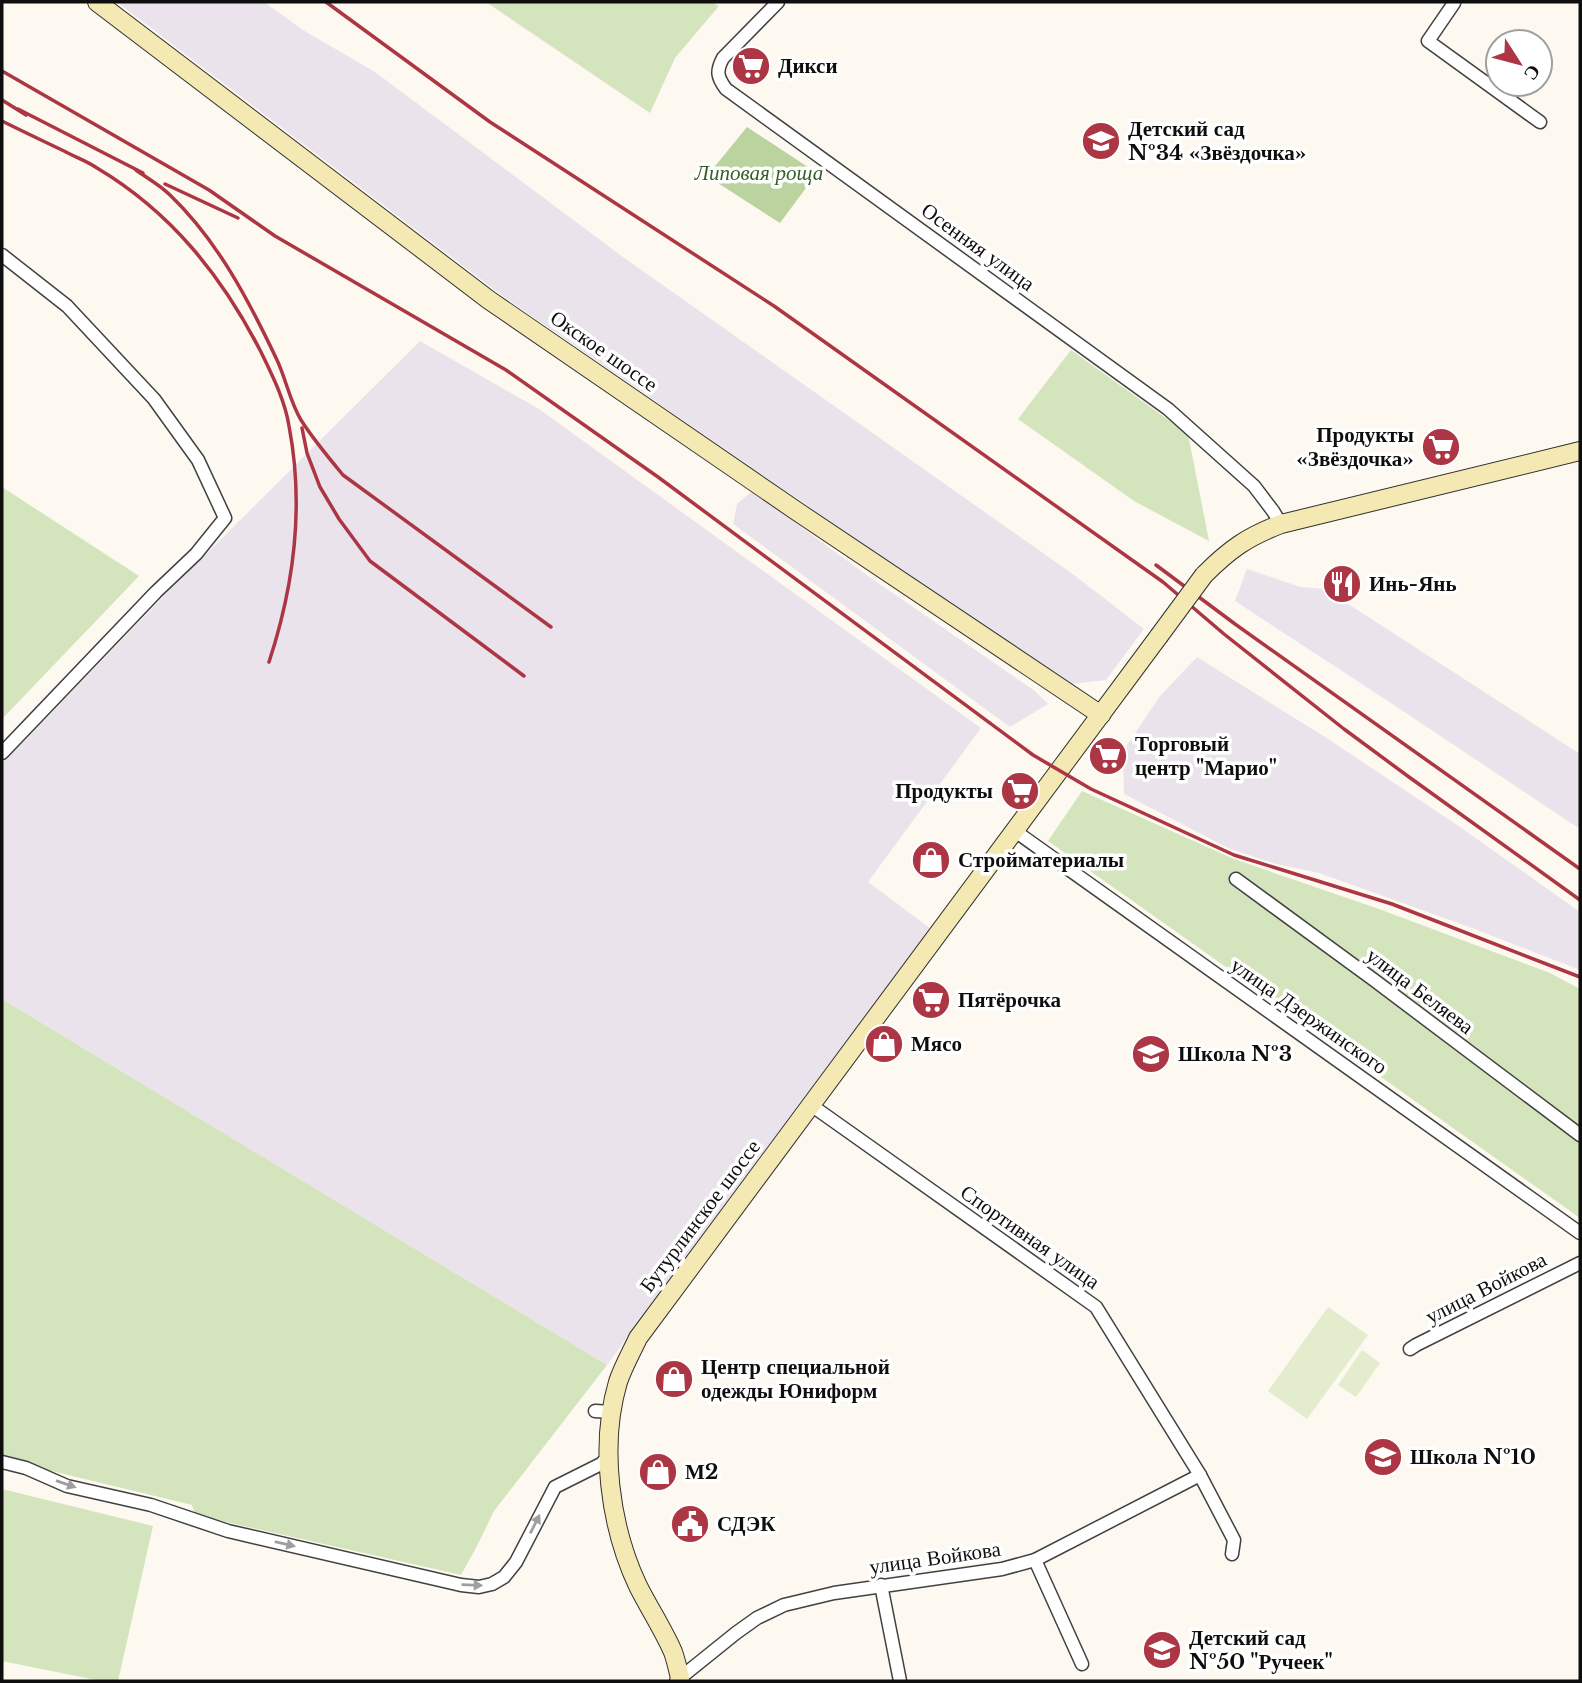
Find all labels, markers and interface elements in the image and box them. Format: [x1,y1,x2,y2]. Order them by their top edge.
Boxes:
north arrow [1484,28,1554,98]
supermarket icon: Дикси [730,45,772,87]
place label: Дикси [778,53,838,79]
text: С [1519,60,1546,85]
place label: Детский сад №34 «Звёздочка» [1128,116,1306,166]
school or university icon: Детский сад №34 «Звёздочка» [1080,120,1122,162]
park label: Липовая роща [694,160,823,186]
street label: Осенняя улица [916,197,1040,297]
street label: Окское шоссе [545,305,663,397]
place label: Продукты «Звёздочка» [1296,422,1414,472]
supermarket icon: Продукты «Звёздочка» [1420,426,1462,468]
restaurant icon: Инь-Янь [1321,563,1363,605]
place label: Инь-Янь [1369,571,1457,597]
place label: Торговый центр "Марио" [1135,731,1277,781]
supermarket icon: Торговый центр "Марио" [1087,735,1129,777]
supermarket icon: Продукты [999,770,1041,812]
place label: Продукты [895,778,993,804]
shop icon: Стройматериалы [910,839,952,881]
place label: Стройматериалы [958,847,1124,873]
street label: улица Беляева [1361,942,1479,1040]
street label: улица Дзержинского [1226,952,1392,1080]
supermarket icon: Пятёрочка [910,979,952,1021]
place label: Пятёрочка [958,987,1062,1013]
shop icon: Мясо [863,1023,905,1065]
place label: Мясо [911,1031,962,1057]
school or university icon: Школа №3 [1130,1033,1172,1075]
place label: Школа №3 [1178,1041,1292,1067]
street label: Бутурлинское шоссе [634,1134,766,1298]
street label: Спортивная улица [955,1179,1105,1295]
street label: улица Войкова [1421,1246,1551,1330]
place label: Центр специальной одежды Юниформ [701,1354,890,1404]
shop icon: Центр специальной одежды Юниформ [653,1358,695,1400]
school or university icon: Школа №10 [1362,1436,1404,1478]
place label: Школа №10 [1410,1444,1536,1470]
shop icon: М2 [637,1451,679,1493]
place label: М2 [685,1459,719,1485]
one-way arrow [56,1479,77,1490]
public building icon: СДЭК [669,1503,711,1545]
place label: СДЭК [717,1511,776,1537]
one-way arrow [530,1514,541,1534]
street label: улица Войкова [868,1536,1003,1580]
one-way arrow [274,1539,296,1550]
one-way arrow [461,1580,483,1591]
place label: Детский сад №50 "Ручеек" [1189,1625,1333,1675]
school or university icon: Детский сад №50 "Ручеек" [1141,1629,1183,1671]

